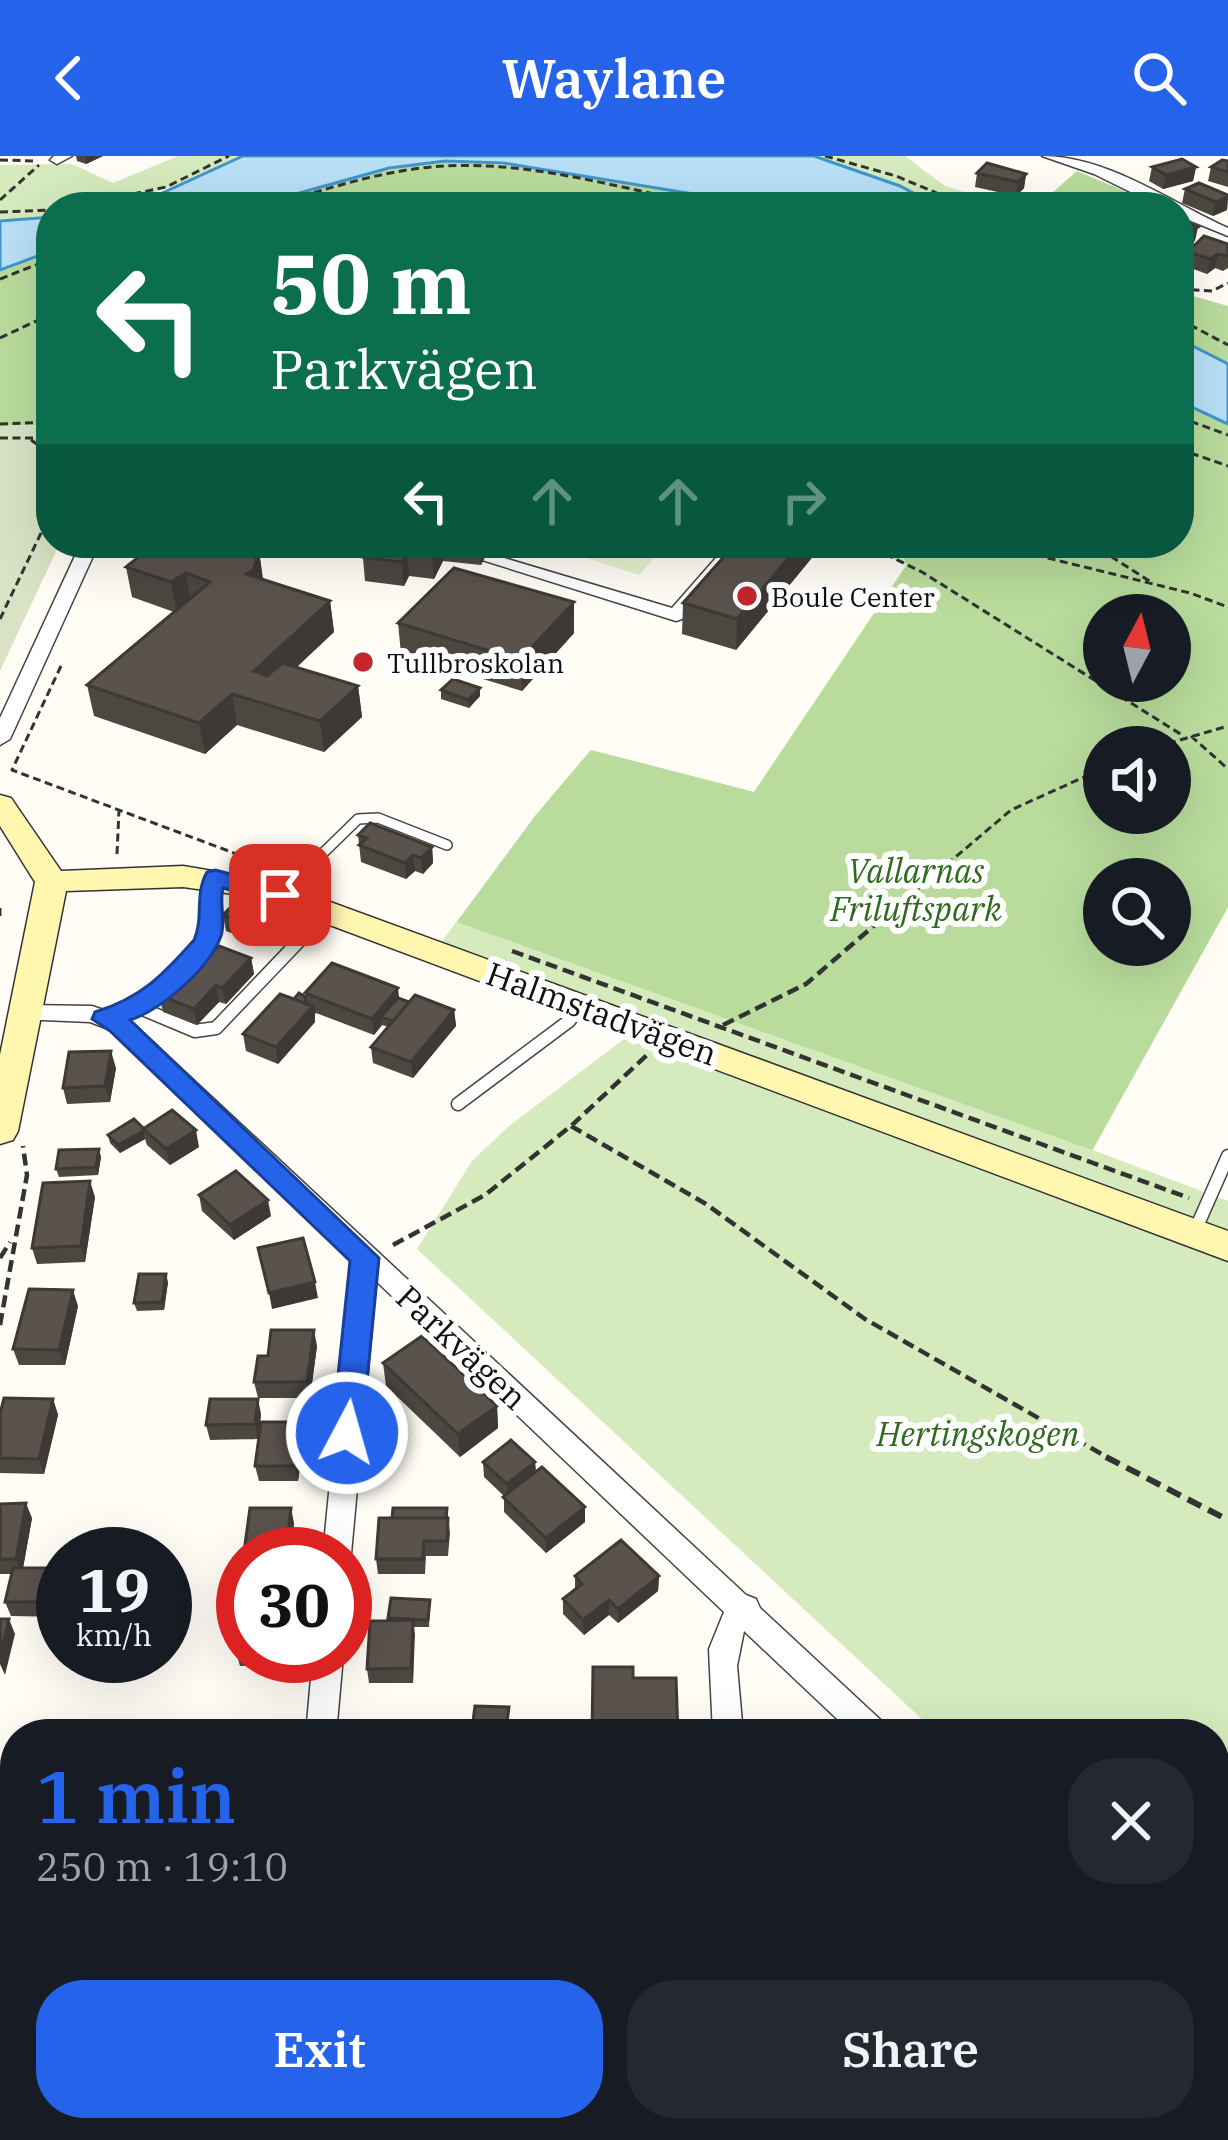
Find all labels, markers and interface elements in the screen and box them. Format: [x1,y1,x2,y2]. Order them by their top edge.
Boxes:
text: Waylane [502,43,726,113]
icon: back [36,45,102,111]
icon: search [1126,45,1192,111]
text: 50 m [270,228,472,337]
icon: left [72,240,228,396]
text: Parkvägen [270,334,538,404]
icon: left [393,468,459,534]
icon: ahead [519,468,585,534]
icon: ahead [645,468,711,534]
icon: right [771,468,837,534]
place label: Boule Center [771,579,935,614]
marker: Boule Center [734,583,760,609]
north arrow [1083,594,1191,702]
map controls [1083,594,1191,966]
place label: Tullbroskolan [387,645,564,680]
marker: Tullbroskolan [350,649,376,675]
button: sound [1083,726,1191,834]
pin [229,844,331,946]
park label: Vallarnas Friluftspark [829,849,1002,930]
button: search [1083,858,1191,966]
icon: arrive [247,862,313,928]
street label: Halmstadvägen [481,951,723,1075]
street label: Parkvägen [388,1275,536,1419]
position arrow [284,1370,410,1496]
park label: Hertingskogen [876,1412,1080,1455]
speed limit sign: 30 [216,1527,372,1683]
text: 19 [78,1550,150,1629]
text: km/h [76,1615,152,1654]
text: 1 min [36,1749,236,1843]
button: close [1068,1758,1194,1884]
text: 250 m · 19:10 [36,1841,288,1892]
button: Exit [36,1980,603,2118]
button: Share [627,1980,1194,2118]

